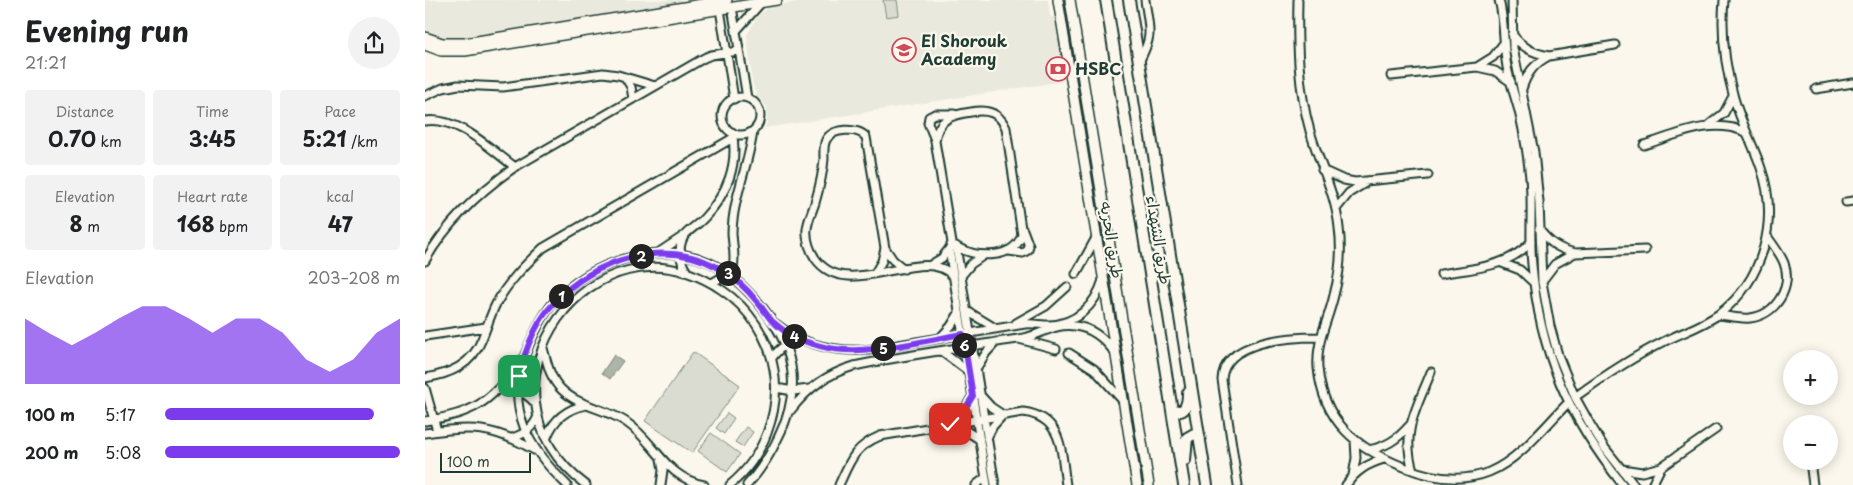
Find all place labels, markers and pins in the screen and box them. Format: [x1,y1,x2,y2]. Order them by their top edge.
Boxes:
place label: El Shorouk Academy [920,28,1008,70]
school or university icon: El Shorouk Academy [891,37,917,63]
bank icon: HSBC [1045,56,1071,82]
place label: HSBC [1075,56,1121,80]
pin: 2 [629,244,653,268]
pin: 3 [715,260,741,286]
pin: 1 [549,284,573,308]
pin: 4 [781,324,807,348]
pin: 6 [951,332,977,358]
pin: 5 [871,336,895,360]
pin [498,355,540,397]
pin [929,403,971,445]

